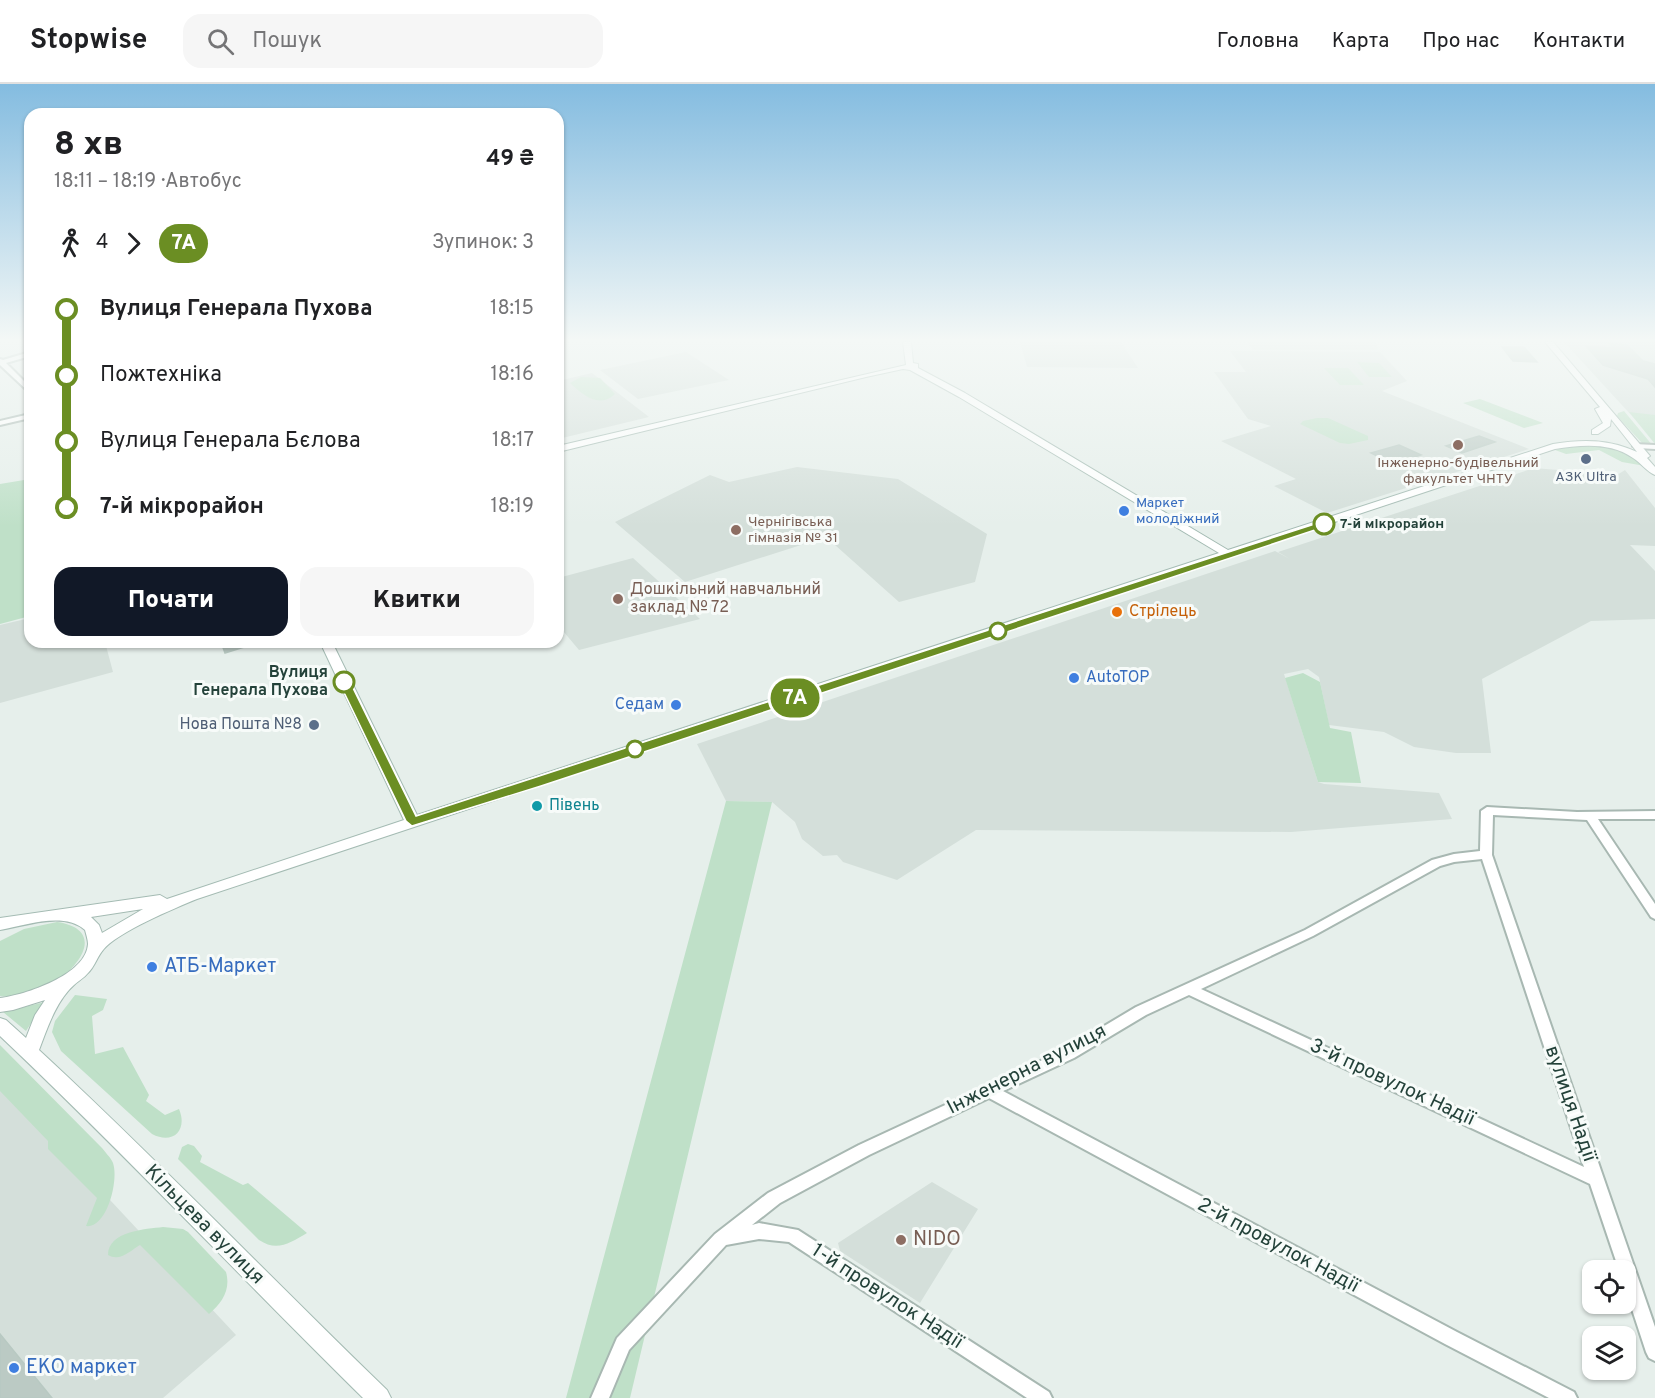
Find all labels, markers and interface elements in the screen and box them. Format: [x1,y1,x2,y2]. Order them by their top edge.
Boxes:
search box [183,14,603,68]
text: Stopwise [30,23,147,59]
icon: search [204,25,237,58]
text: Пошук [252,28,322,55]
text: Головна [1217,28,1299,55]
text: Карта [1332,28,1389,55]
text: Про нас [1422,28,1500,55]
text: Контакти [1533,28,1625,55]
text: 8 хв [54,125,123,167]
text: 49 ₴ [486,146,534,173]
text: 18:11 – 18:19 · Автобус [54,169,242,195]
icon: walk [54,227,87,260]
icon: forward [117,227,150,260]
text: 4 [96,230,108,256]
text: 7А [171,230,196,257]
text: Зупинок: 3 [432,230,534,256]
text: Вулиця Генерала Пухова [100,296,372,323]
text: 18:15 [490,296,534,322]
text: Пожтехніка [100,362,222,389]
text: 18:16 [490,362,534,388]
text: Вулиця Генерала Бєлова [100,428,361,455]
text: 18:17 [492,428,534,454]
marker: Інженерно-будівельний факультет ЧНТУ [1451,438,1465,452]
marker: АЗК Ultra [1579,452,1593,466]
place label: Інженерно-будівельний факультет ЧНТУ [1377,455,1539,488]
place label: АЗК Ultra [1555,469,1617,486]
text: 7-й мікрорайон [100,494,264,521]
text: 18:19 [490,494,534,520]
place label: Маркет молодіжний [1136,495,1220,528]
marker: Маркет молодіжний [1117,504,1131,518]
marker: 7-й мікрорайон [1313,513,1335,535]
place label: Чернігівська гімназія № 31 [748,514,838,547]
place label: 7-й мікрорайон [1340,516,1444,533]
marker: Чернігівська гімназія № 31 [729,523,743,537]
button: Почати [54,567,288,636]
button: Квитки [300,567,534,636]
place label: Дошкільний навчальний заклад № 72 [630,580,821,618]
marker: Дошкільний навчальний заклад № 72 [611,592,625,606]
place label: Стрілець [1129,602,1197,622]
marker: Стрілець [1110,605,1124,619]
unlabelled marker [989,622,1007,640]
place label: Вулиця Генерала Пухова [193,663,328,701]
place label: AutoTOP [1086,668,1149,688]
marker: Вулиця Генерала Пухова [333,671,355,693]
marker: AutoTOP [1067,671,1081,685]
line badge: 7А [768,678,822,718]
text: 7А [783,685,807,712]
place label: Седам [615,695,664,715]
marker: Седам [669,698,683,712]
place label: Нова Пошта №8 [180,715,302,735]
marker: Нова Пошта №8 [307,718,321,732]
unlabelled marker [626,740,644,758]
place label: Півень [549,796,600,816]
marker: Півень [530,799,544,813]
place label: АТБ-Маркет [164,954,276,980]
marker: АТБ-Маркет [145,960,159,974]
street label: Інженерна вулиця [943,1019,1111,1121]
street label: 3-й провулок Надії [1305,1033,1480,1133]
street label: вулиця Надії [1538,1042,1602,1166]
street label: Кільцева вулиця [138,1159,270,1291]
street label: 2-й провулок Надії [1193,1192,1364,1300]
place label: NIDO [913,1227,961,1253]
marker: NIDO [894,1233,908,1247]
street label: 1-й провулок Надії [806,1238,969,1356]
map controls [1582,1260,1636,1380]
button: locate [1582,1260,1636,1314]
button: layers [1582,1326,1636,1380]
place label: ЕКО маркет [26,1355,137,1381]
marker: ЕКО маркет [7,1361,21,1375]

